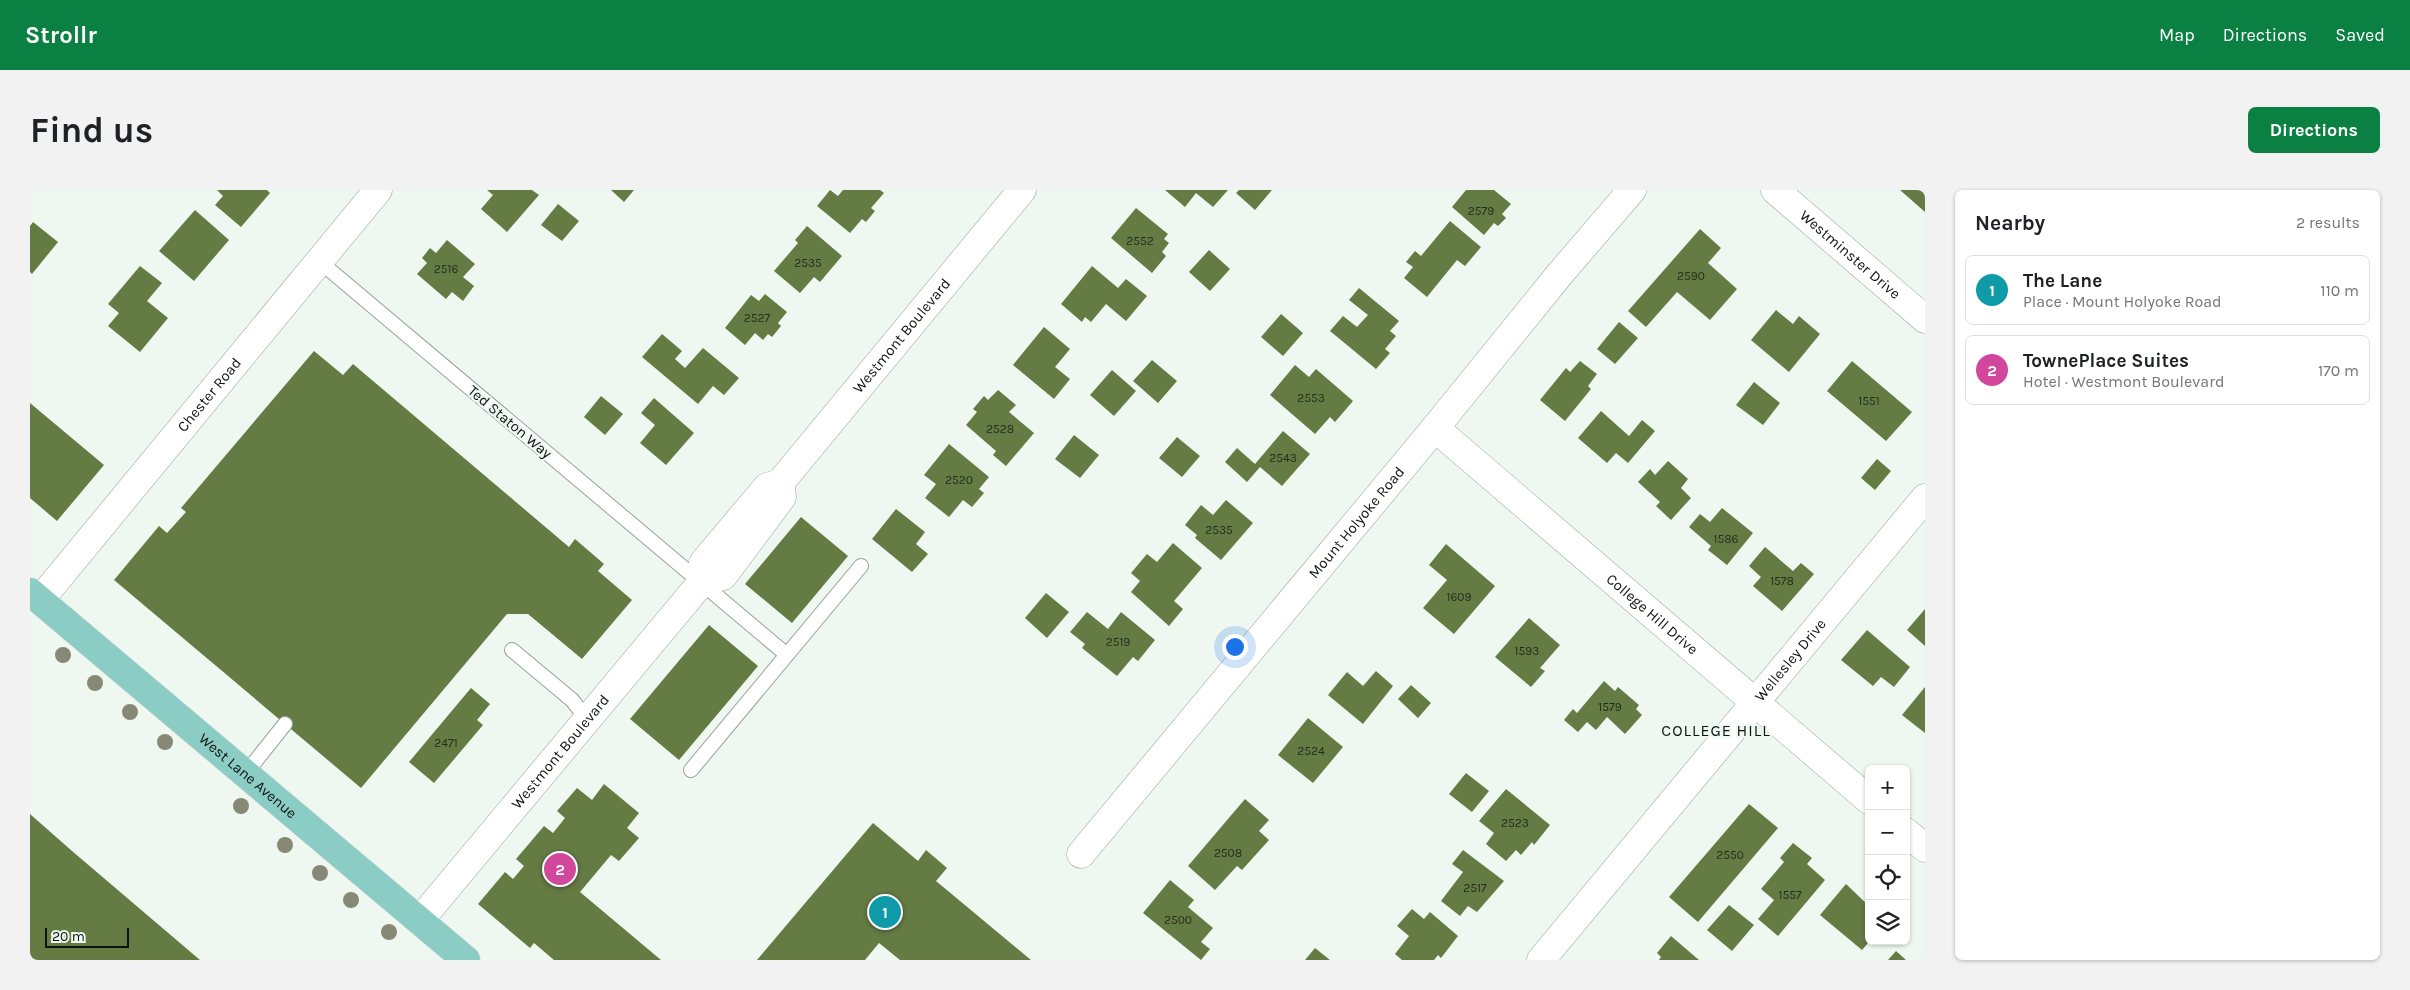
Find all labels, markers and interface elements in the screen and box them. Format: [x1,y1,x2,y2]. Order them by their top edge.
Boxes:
text: Strollr [25,21,97,49]
text: Map [2159,24,2195,46]
text: Directions [2223,24,2307,46]
text: Saved [2335,24,2385,46]
button: Directions [2248,107,2380,153]
text: Find us [30,110,153,151]
house number: 2579 [1468,204,1494,218]
street label: Westminster Drive [1796,206,1904,303]
text: Nearby [1975,211,2045,235]
text: 2 results [2296,213,2360,232]
house number: 2552 [1126,234,1154,248]
house number: 2535 [794,256,822,270]
house number: 2516 [434,262,458,276]
house number: 2590 [1677,269,1705,283]
text: The Lane [2023,270,2102,292]
street label: Westmont Boulevard [849,275,954,397]
text: 1 [1989,281,1995,300]
text: 110 m [2320,281,2359,300]
text: Place · Mount Holyoke Road [2023,292,2222,311]
house number: 2527 [744,311,771,325]
text: TownePlace Suites [2023,350,2189,372]
street label: Chester Road [173,354,245,435]
text: 2 [1987,361,1997,380]
text: 170 m [2318,361,2359,380]
text: Hotel · Westmont Boulevard [2023,372,2224,391]
street label: Ted Staton Way [464,382,556,462]
house number: 2553 [1297,391,1325,405]
house number: 1551 [1858,394,1880,408]
house number: 2528 [986,422,1014,436]
house number: 2543 [1269,451,1297,465]
street label: Mount Holyoke Road [1305,463,1408,582]
house number: 2520 [945,473,973,487]
house number: 2535 [1205,523,1233,537]
house number: 1586 [1714,532,1739,546]
street label: College Hill Drive [1603,570,1702,658]
house number: 1578 [1770,574,1794,588]
house number: 1609 [1447,590,1471,604]
street label: Wellesley Drive [1751,615,1830,705]
your location [1222,634,1248,660]
house number: 2519 [1106,635,1130,649]
house number: 1593 [1515,644,1539,658]
street label: Westmont Boulevard [507,691,613,813]
house number: 1579 [1598,700,1622,714]
district label: COLLEGE HILL [1661,721,1771,740]
street label: West Lane Avenue [195,729,300,822]
house number: 2471 [434,736,458,750]
house number: 2524 [1297,744,1325,758]
map controls [1865,765,1910,945]
button: + [1865,765,1910,810]
button: − [1865,810,1910,855]
house number: 2523 [1501,816,1529,830]
house number: 2508 [1214,846,1242,860]
house number: 2550 [1716,848,1744,862]
pin: 2 [544,850,576,888]
button: locate [1865,855,1910,900]
house number: 2517 [1463,881,1487,895]
house number: 1557 [1778,888,1802,902]
pin: 1 [869,893,901,931]
button: layers [1865,900,1910,945]
house number: 2500 [1164,913,1192,927]
scale bar [45,925,129,948]
text: 20 m [52,928,85,945]

